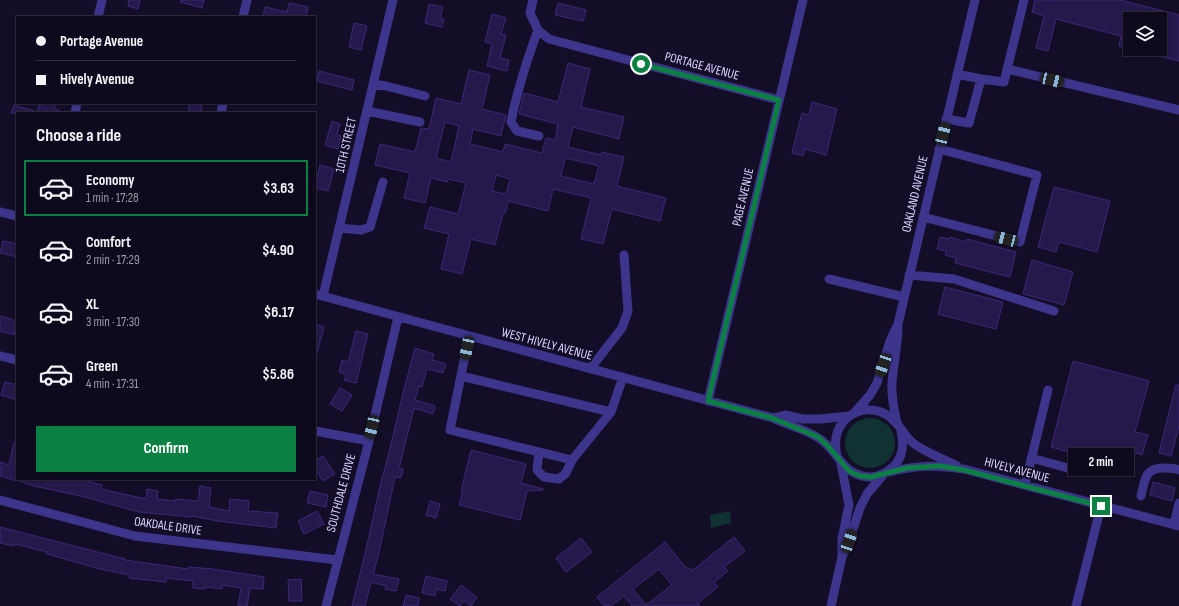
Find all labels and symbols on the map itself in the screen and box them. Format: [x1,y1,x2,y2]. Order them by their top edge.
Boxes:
street label: PORTAGE AVENUE [663,48,741,84]
route start [632,55,650,73]
car [1039,71,1065,89]
street label: 10TH STREET [332,116,360,174]
car [934,121,952,147]
street label: OAKLAND AVENUE [898,154,932,234]
street label: PAGE AVENUE [729,166,757,228]
car [993,230,1019,248]
street label: WEST HIVELY AVENUE [500,324,594,364]
car [459,335,475,361]
car [873,352,893,378]
car [363,414,381,440]
callout: 2 min [1068,448,1134,476]
street label: SOUTHDALE DRIVE [323,452,359,534]
street label: HIVELY AVENUE [983,454,1051,486]
route end [1092,497,1110,515]
street label: OAKDALE DRIVE [133,513,203,539]
car [839,528,859,554]

